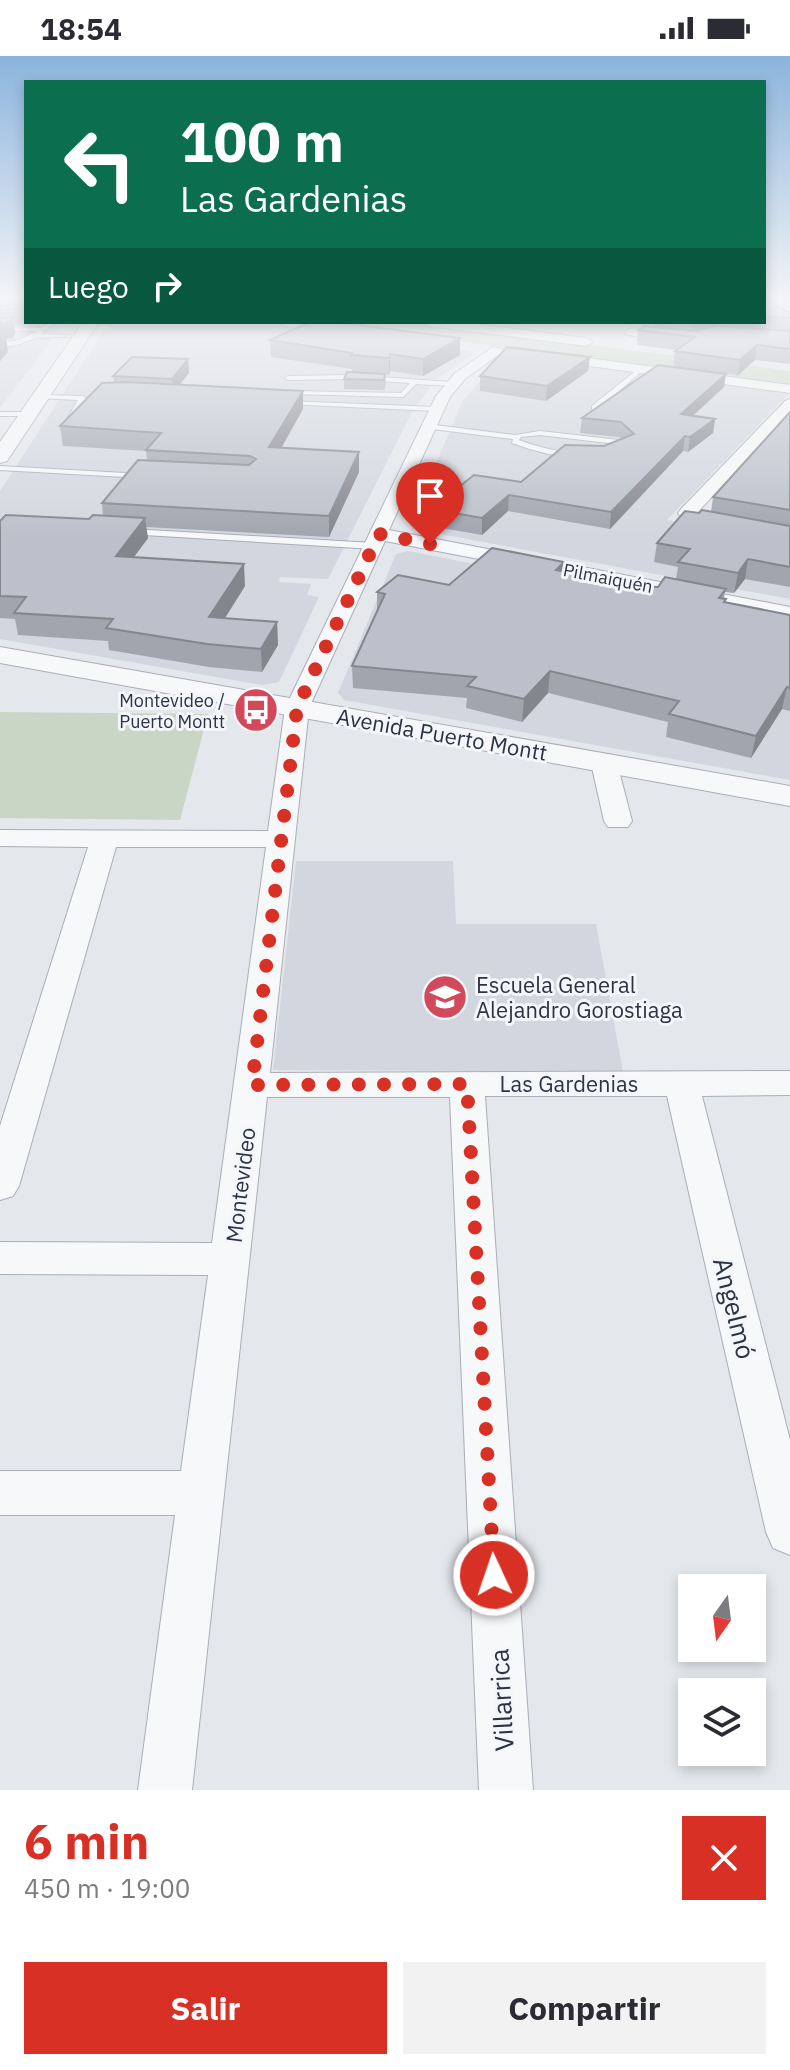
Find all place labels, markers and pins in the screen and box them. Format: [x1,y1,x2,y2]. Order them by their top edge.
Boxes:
pin [396,462,464,544]
bus stop icon: Montevideo / Puerto Montt [232,686,280,734]
place label: Montevideo / Puerto Montt [119,689,225,733]
place label: Escuela General Alejandro Gorostiaga [476,970,683,1024]
school or university icon: Escuela General Alejandro Gorostiaga [421,973,469,1021]

